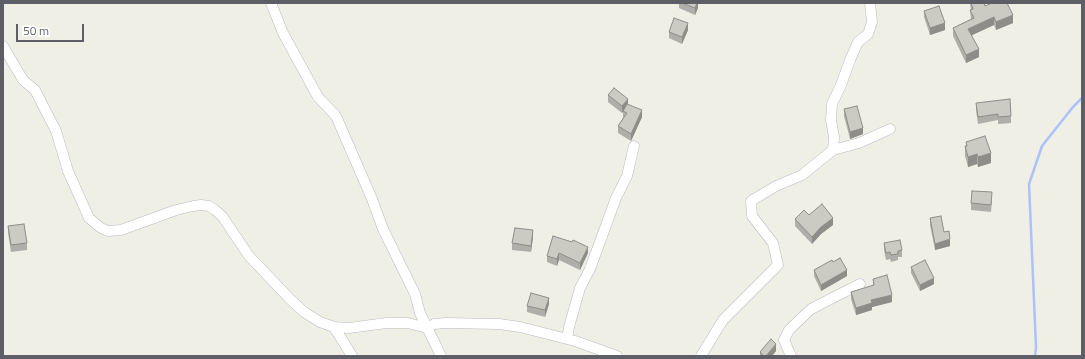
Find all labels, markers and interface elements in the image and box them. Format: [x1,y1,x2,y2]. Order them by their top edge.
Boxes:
scale bar [18,16,86,42]
text: 50 m [23,21,49,40]

